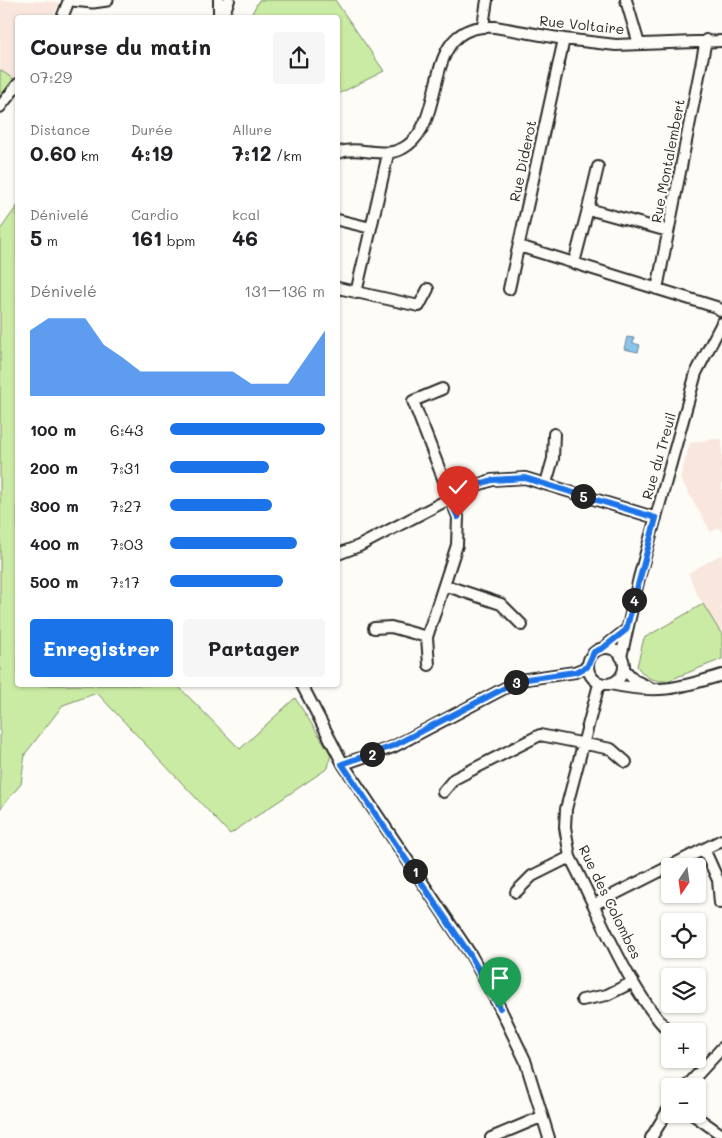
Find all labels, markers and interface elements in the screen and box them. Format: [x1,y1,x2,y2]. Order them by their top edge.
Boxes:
street label: Rue Voltaire [539,11,626,38]
text: Course du matin [30,32,211,61]
button: share [273,32,325,84]
text: 07:29 [30,66,72,87]
street label: Rue Montalembert [646,97,689,225]
street label: Rue Diderot [505,118,540,203]
text: Distance [30,120,90,139]
text: Durée [131,120,173,139]
text: Allure [232,120,272,139]
text: 0.60 [30,139,76,166]
text: 4:19 [131,139,173,166]
text: 7:12 [232,139,271,166]
text: km [76,146,99,165]
text: /km [271,146,302,165]
text: Dénivelé [30,205,89,224]
text: Cardio [131,205,178,224]
text: kcal [232,205,260,224]
text: 5 [30,224,42,251]
text: 161 [131,224,162,251]
text: 46 [232,224,258,251]
text: m [42,231,58,250]
text: bpm [162,231,196,250]
text: Dénivelé [30,280,97,301]
text: 131–136 m [244,280,325,301]
street label: Rue du Treuil [637,410,680,502]
text: 100 m [30,419,76,440]
text: 6:43 [110,419,143,440]
text: 200 m [30,457,78,478]
text: 7:31 [110,457,140,478]
pin [437,466,479,517]
icon: check [444,473,472,501]
pin: 5 [570,484,596,508]
text: 5 [579,487,588,506]
text: 300 m [30,495,79,516]
text: 7:27 [110,495,142,516]
text: 400 m [30,533,79,554]
text: 7:03 [110,533,143,554]
text: 500 m [30,571,78,592]
text: 7:17 [110,571,140,592]
pin: 4 [622,588,646,612]
text: 4 [630,591,639,610]
button: Enregistrer [30,619,173,677]
button: Partager [183,619,325,677]
pin: 3 [504,670,528,694]
text: 3 [512,673,521,692]
pin: 2 [360,742,384,766]
text: 2 [369,745,376,764]
street label: Rue des Colombes [575,842,646,962]
pin: 1 [402,858,428,884]
north arrow [661,858,706,902]
map controls [661,858,706,1123]
text: 1 [412,862,419,881]
button: locate [661,913,706,958]
pin [479,957,521,1008]
icon: arrive [486,964,514,992]
button: layers [661,968,706,1013]
button: + [661,1023,706,1068]
button: − [661,1078,706,1123]

